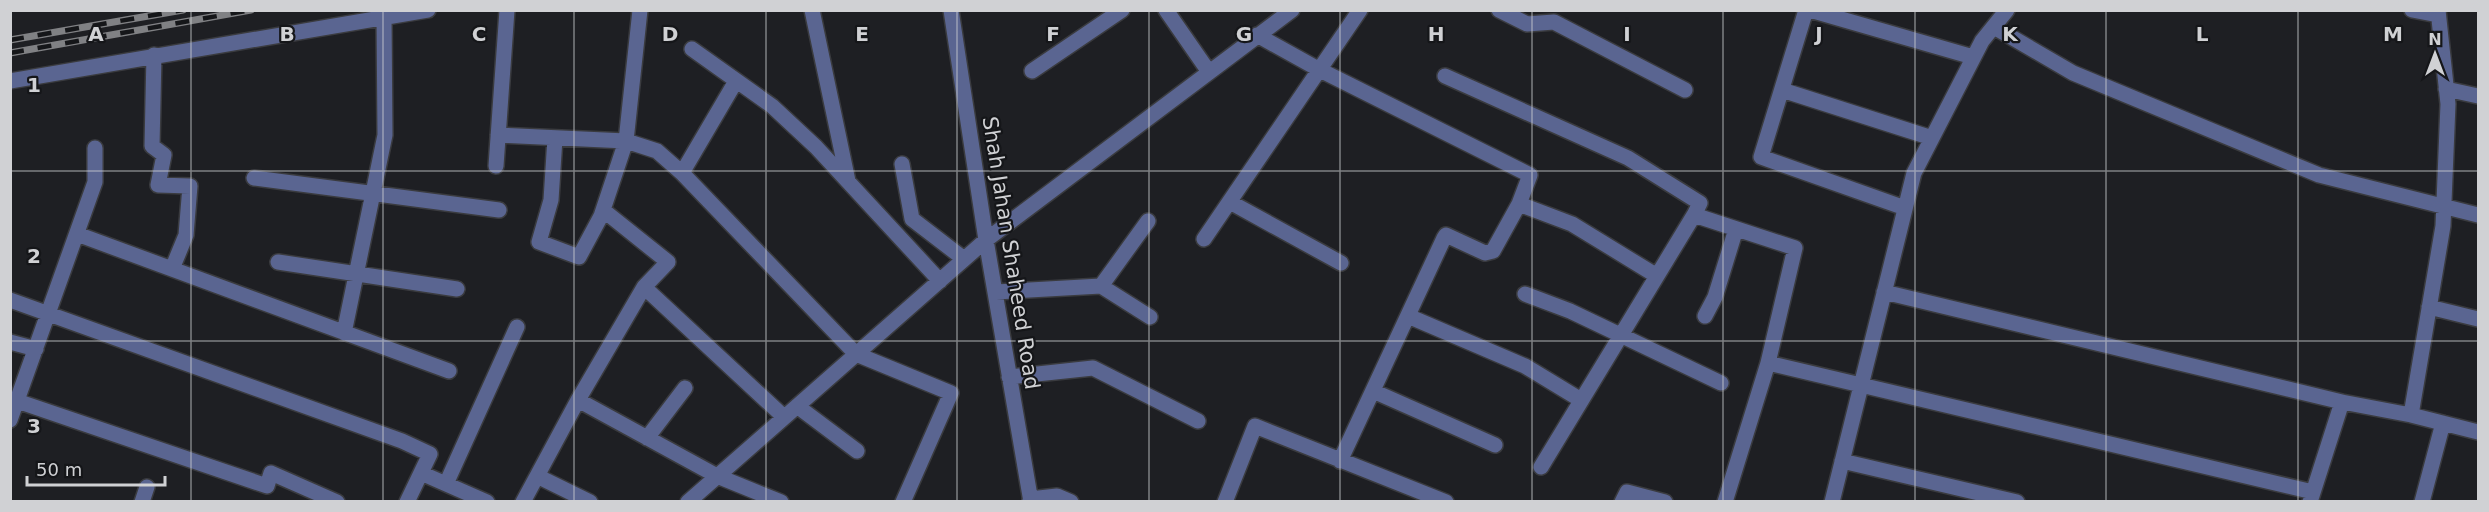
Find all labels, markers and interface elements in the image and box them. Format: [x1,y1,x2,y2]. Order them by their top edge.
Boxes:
text: A [88,22,104,46]
text: B [279,22,295,46]
text: C [472,22,486,46]
text: D [662,22,678,46]
text: E [855,22,869,46]
text: F [1046,22,1060,46]
text: G [1236,22,1252,46]
text: H [1428,22,1444,46]
text: I [1623,22,1631,46]
text: J [1813,22,1823,46]
text: K [2002,22,2019,46]
text: L [2196,22,2209,46]
text: M [2383,22,2403,46]
north arrow [2405,24,2465,84]
text: N [2428,30,2442,49]
text: 1 [27,73,41,97]
street label: Shah Jahan Shaheed Road [978,115,1044,391]
text: 2 [27,244,41,268]
text: 3 [27,414,41,438]
scale bar [27,449,165,487]
text: 50 m [36,459,82,480]

